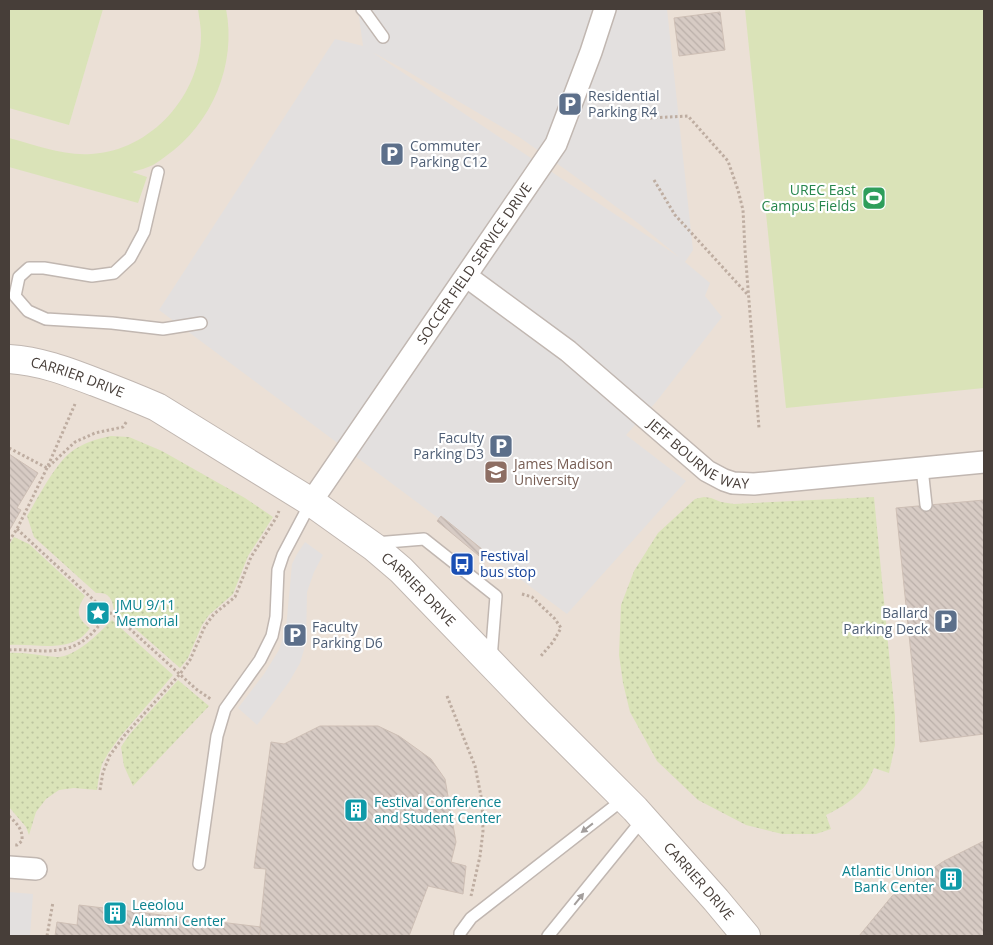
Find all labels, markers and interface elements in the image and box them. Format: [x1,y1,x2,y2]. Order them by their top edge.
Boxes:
place label: Residential Parking R4 [588,86,660,121]
parking icon: Residential Parking R4 [557,91,583,117]
place label: Commuter Parking C12 [410,136,487,171]
parking icon: Commuter Parking C12 [379,141,405,167]
street label: SOCCER FIELD SERVICE DRIVE [412,179,536,348]
place label: UREC East Campus Fields [762,180,856,215]
sports icon: UREC East Campus Fields [861,185,887,211]
street label: CARRIER DRIVE [29,352,127,401]
street label: JEFF BOURNE WAY [643,413,750,493]
place label: Faculty Parking D3 [413,428,485,463]
parking icon: Faculty Parking D3 [488,433,514,459]
place label: James Madison University [512,454,613,489]
school or university icon: James Madison University [483,459,509,485]
place label: Festival bus stop [480,546,536,581]
street label: CARRIER DRIVE [378,547,460,630]
bus stop icon: Festival bus stop [449,551,475,577]
place label: JMU 9/11 Memorial [114,595,178,630]
place icon: JMU 9/11 Memorial [85,600,111,626]
place label: Ballard Parking Deck [843,603,929,638]
parking icon: Ballard Parking Deck [933,608,959,634]
place label: Faculty Parking D6 [312,617,383,652]
parking icon: Faculty Parking D6 [282,622,308,648]
place label: Festival Conference and Student Center [374,792,502,827]
building icon: Festival Conference and Student Center [343,797,369,823]
one-way arrow [581,823,594,834]
street label: CARRIER DRIVE [660,838,739,924]
place label: Atlantic Union Bank Center [842,861,934,896]
building icon: Atlantic Union Bank Center [938,866,964,892]
one-way arrow [574,892,585,905]
place label: Leeolou Alumni Center [132,895,226,930]
building icon: Leeolou Alumni Center [102,900,128,926]

